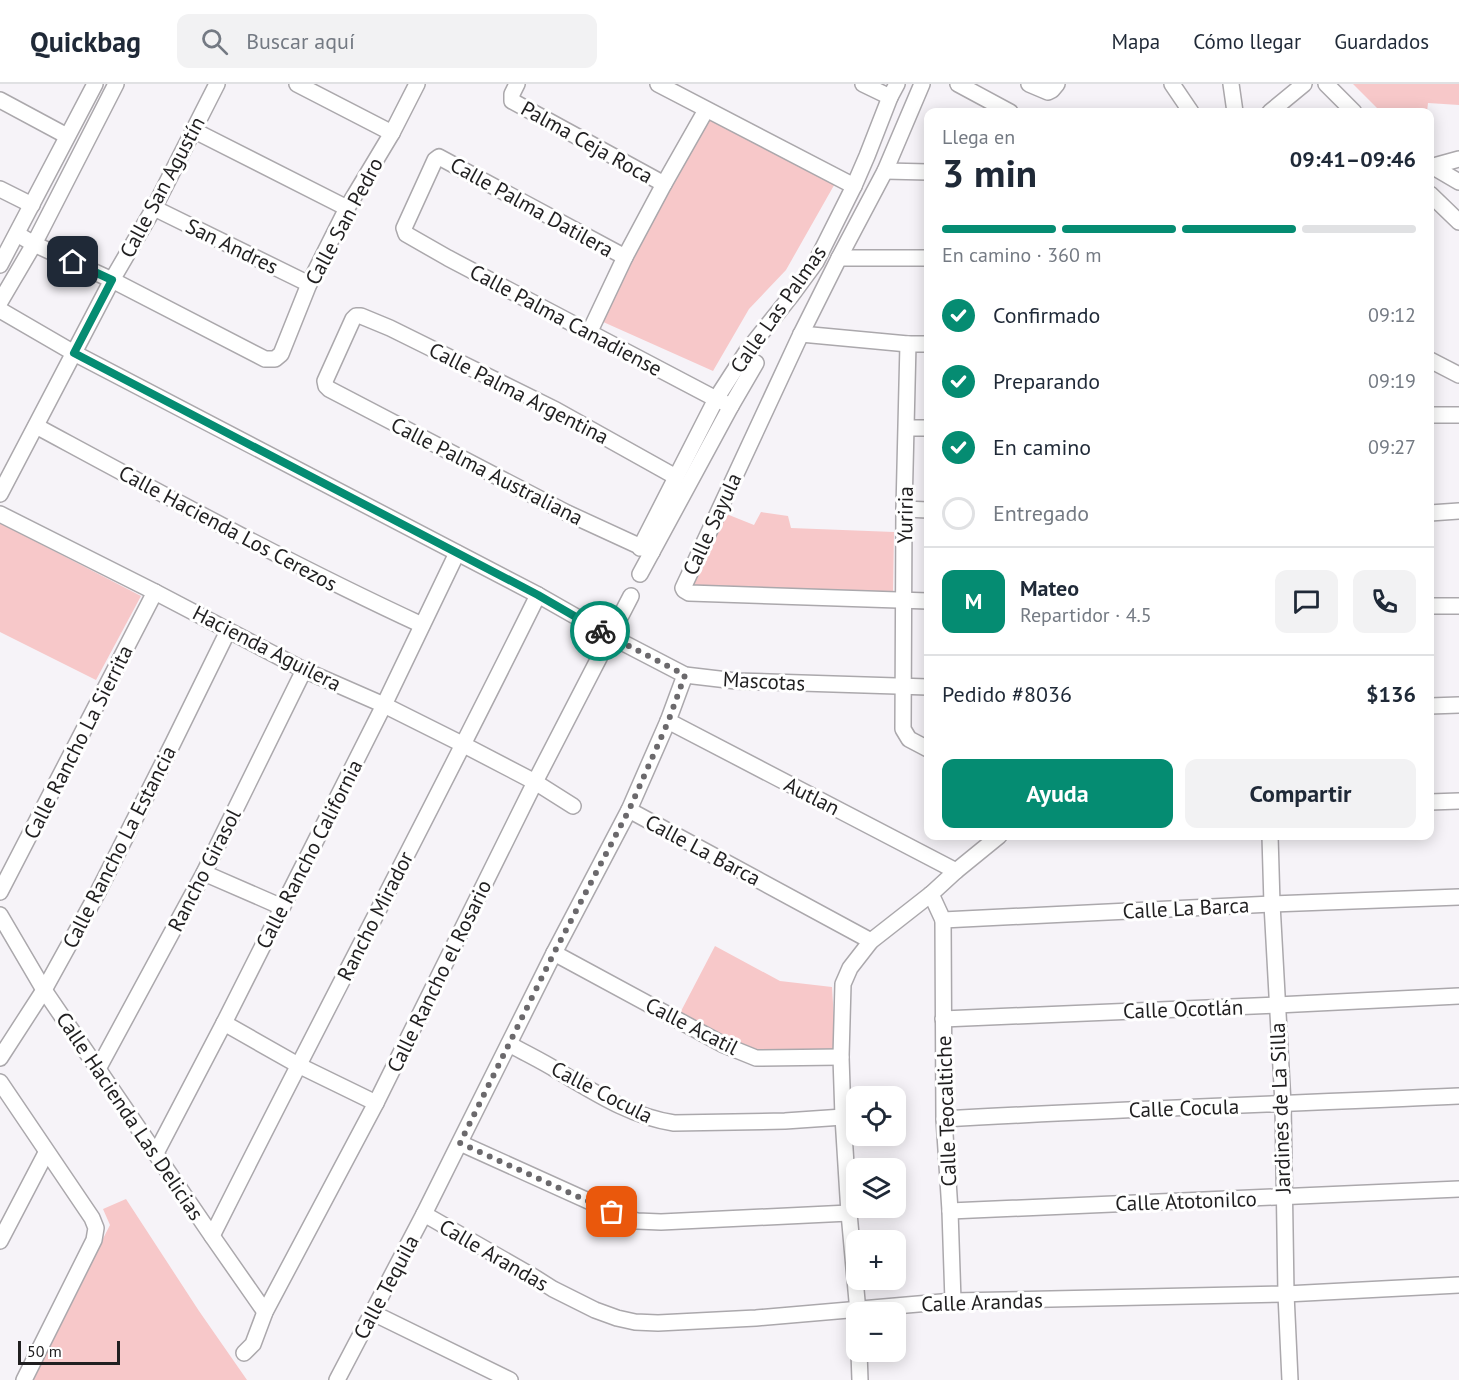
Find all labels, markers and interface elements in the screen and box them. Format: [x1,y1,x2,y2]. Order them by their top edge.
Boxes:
search box [177,14,597,68]
text: Quickbag [30,23,141,60]
icon: search [198,25,231,58]
text: Buscar aquí [246,27,355,55]
text: Mapa [1111,28,1160,55]
text: Cómo llegar [1193,28,1301,55]
text: Guardados [1334,28,1429,55]
street label: Palma Ceja Roca [516,95,658,189]
street label: Calle San Agustín [113,112,211,262]
text: Llega en [942,124,1015,150]
text: 09:41–09:46 [1290,145,1416,173]
text: 3 min [942,147,1037,198]
street label: Calle Palma Datilera [446,151,618,263]
street label: Calle San Pedro [299,153,389,289]
street label: San Andres [181,212,283,280]
pin [47,236,98,287]
street label: Calle Las Palmas [724,240,832,378]
text: En camino · 360 m [942,242,1102,268]
icon: home [56,245,89,278]
street label: Calle Palma Canadiense [465,258,667,382]
icon: check [942,299,975,332]
text: Confirmado [993,301,1100,329]
text: 09:12 [1368,302,1416,328]
street label: Calle Palma Argentina [425,336,613,450]
icon: check [942,365,975,398]
text: Preparando [993,367,1100,395]
text: 09:19 [1368,368,1416,394]
street label: Calle Palma Australiana [387,411,587,531]
icon: check [942,431,975,464]
text: En camino [993,433,1091,461]
text: 09:27 [1368,434,1416,460]
street label: Calle Hacienda Los Cerezos [114,459,342,597]
street label: Calle Sayula [677,469,747,579]
street label: Yuriria [891,486,919,544]
text: Entregado [993,499,1089,527]
button: chat [1275,570,1338,633]
button: phone [1353,570,1416,633]
text: Mateo [1020,574,1079,602]
text: M [965,587,982,615]
street label: Hacienda Aguilera [188,599,346,697]
courier [570,601,630,661]
text: Repartidor · 4.5 [1020,602,1152,628]
icon: bike [584,615,617,648]
street label: Calle Rancho La Sierrita [17,641,139,843]
street label: Mascotas [722,665,806,697]
text: Pedido #8036 [942,680,1072,708]
text: $136 [1366,680,1416,708]
street label: Calle Rancho La Estancia [56,741,182,953]
street label: Calle Rancho California [250,755,368,953]
button: Ayuda [942,759,1173,828]
button: Compartir [1185,759,1416,828]
street label: Autlan [780,771,844,821]
street label: Rancho Girasol [161,804,247,936]
street label: Calle La Barca [641,808,765,892]
street label: Rancho Mirador [331,847,419,985]
street label: Calle Rancho el Rosario [381,875,497,1077]
street label: Calle La Barca [1122,891,1250,925]
street label: Calle Acatil [641,991,743,1061]
street label: Calle Ocotlán [1122,993,1244,1025]
street label: Calle Hacienda Las Delicias [50,1007,210,1225]
street label: Jardines de La Silla [1264,1022,1297,1195]
street label: Calle Teocaltiche [930,1035,962,1187]
street label: Calle Cocula [547,1055,657,1129]
map controls [846,1086,906,1362]
button: locate [846,1086,906,1146]
street label: Calle Cocula [1128,1093,1240,1123]
button: layers [846,1158,906,1218]
street label: Calle Atotonilco [1115,1185,1257,1217]
pin [586,1186,637,1237]
icon: bag [595,1195,628,1228]
street label: Calle Arandas [435,1213,553,1297]
street label: Calle Tequila [347,1230,425,1344]
button: + [846,1230,906,1290]
street label: Calle Arandas [921,1286,1043,1318]
button: − [846,1302,906,1362]
scale bar [18,1338,120,1366]
text: 50 m [27,1341,62,1361]

